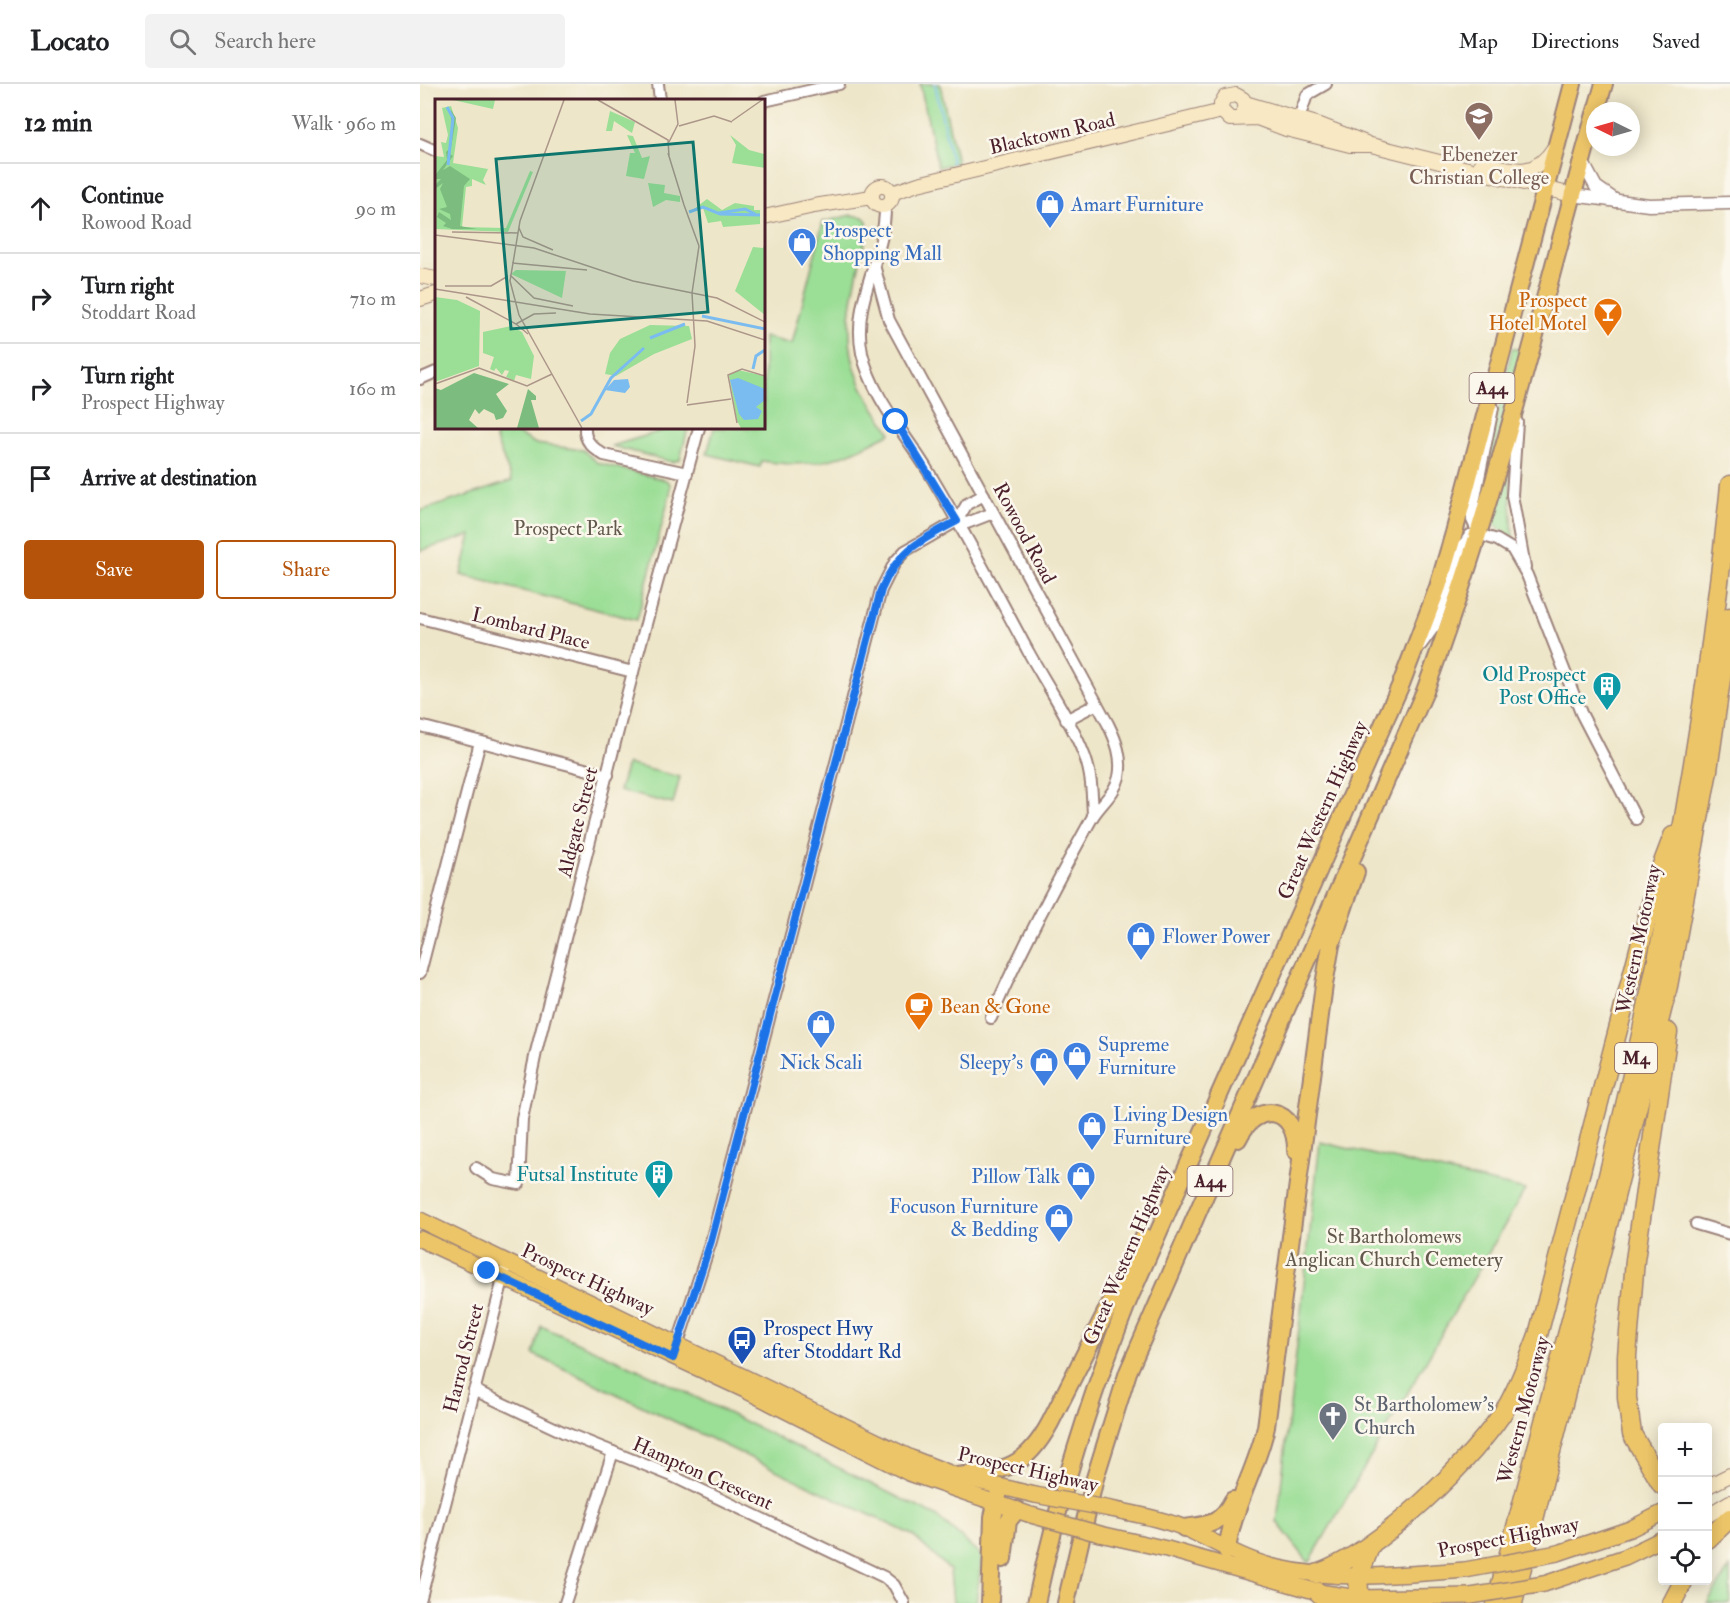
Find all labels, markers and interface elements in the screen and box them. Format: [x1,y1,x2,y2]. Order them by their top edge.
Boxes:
search box [145,14,565,68]
text: Locato [30,24,109,59]
icon: search [166,25,199,58]
text: Search here [214,27,316,55]
text: Map [1458,28,1498,55]
text: Directions [1531,28,1619,55]
text: Saved [1652,28,1700,55]
inset map [435,99,765,429]
school or university icon: Ebenezer Christian College [1463,100,1495,142]
north arrow [1586,102,1640,156]
text: 12 min [24,107,92,139]
street label: Blacktown Road [987,107,1118,160]
text: Walk · 960 m [292,111,396,136]
place label: Ebenezer Christian College [1409,142,1549,190]
text: Continue [81,182,164,210]
shop icon: Amart Furniture [1034,188,1066,230]
icon: ahead [24,192,57,225]
place label: Amart Furniture [1070,192,1204,217]
text: 90 m [356,196,396,221]
text: Rowood Road [81,210,192,235]
place label: Prospect Shopping Mall [823,218,942,267]
shop icon: Prospect Shopping Mall [786,226,818,268]
text: Turn right [81,272,174,300]
icon: right [24,282,57,315]
text: 710 m [350,286,396,311]
place label: Prospect Hotel Motel [1489,288,1588,336]
bar icon: Prospect Hotel Motel [1592,296,1624,338]
text: Stoddart Road [81,300,196,325]
text: Turn right [81,362,174,390]
icon: right [24,372,57,405]
road number: A44 [1470,373,1514,403]
text: 160 m [349,376,396,401]
text: Prospect Highway [81,390,225,415]
route start [882,408,908,434]
icon: arrive [24,462,57,495]
text: Arrive at destination [81,464,257,492]
street label: Rowood Road [987,478,1062,588]
park label: Prospect Park [513,516,623,542]
button: Save [24,540,204,599]
button: Share [216,540,396,599]
street label: Lombard Place [469,602,592,655]
place label: Old Prospect Post Office [1482,662,1587,710]
building icon: Old Prospect Post Office [1591,670,1623,712]
street label: Great Western Highway [1272,716,1374,903]
street label: Aldgate Street [551,764,603,881]
street label: Western Motorway [1610,861,1667,1017]
shop icon: Flower Power [1125,920,1157,962]
place label: Flower Power [1162,924,1271,949]
cafe icon: Bean & Gone [903,990,935,1032]
place label: Bean & Gone [940,994,1050,1019]
shop icon: Nick Scali [805,1008,837,1050]
place label: Supreme Furniture [1098,1032,1176,1080]
shop icon: Supreme Furniture [1061,1040,1093,1082]
road number: M4 [1615,1043,1657,1073]
shop icon: Sleepy’s [1028,1046,1060,1088]
place label: Nick Scali [780,1050,862,1075]
place label: Sleepy’s [959,1050,1023,1076]
place label: Living Design Furniture [1113,1102,1228,1150]
shop icon: Living Design Furniture [1076,1110,1108,1152]
building icon: Futsal Institute [643,1158,675,1200]
shop icon: Pillow Talk [1065,1160,1097,1202]
street label: Great Western Highway [1077,1160,1176,1349]
place label: Futsal Institute [516,1162,638,1187]
place label: Pillow Talk [971,1164,1060,1189]
road number: A44 [1188,1166,1232,1196]
place label: Focuson Furniture & Bedding [889,1194,1039,1242]
shop icon: Focuson Furniture & Bedding [1043,1202,1075,1244]
park label: St Bartholomews Anglican Church Cemetery [1284,1224,1504,1272]
street label: Prospect Highway [517,1238,659,1323]
route end [473,1257,499,1283]
street label: Harrod Street [438,1301,489,1415]
place label: Prospect Hwy after Stoddart Rd [763,1316,902,1364]
bus stop icon: Prospect Hwy after Stoddart Rd [726,1324,758,1366]
street label: Western Motorway [1492,1332,1556,1488]
place label: St Bartholomew's Church [1354,1392,1494,1440]
church icon: St Bartholomew's Church [1317,1400,1349,1442]
map controls [1658,1423,1712,1585]
button: + [1658,1423,1712,1477]
street label: Hampton Crescent [628,1431,777,1517]
street label: Prospect Highway [955,1441,1102,1499]
button: − [1658,1477,1712,1531]
street label: Prospect Highway [1435,1511,1582,1564]
button: locate [1658,1531,1712,1585]

